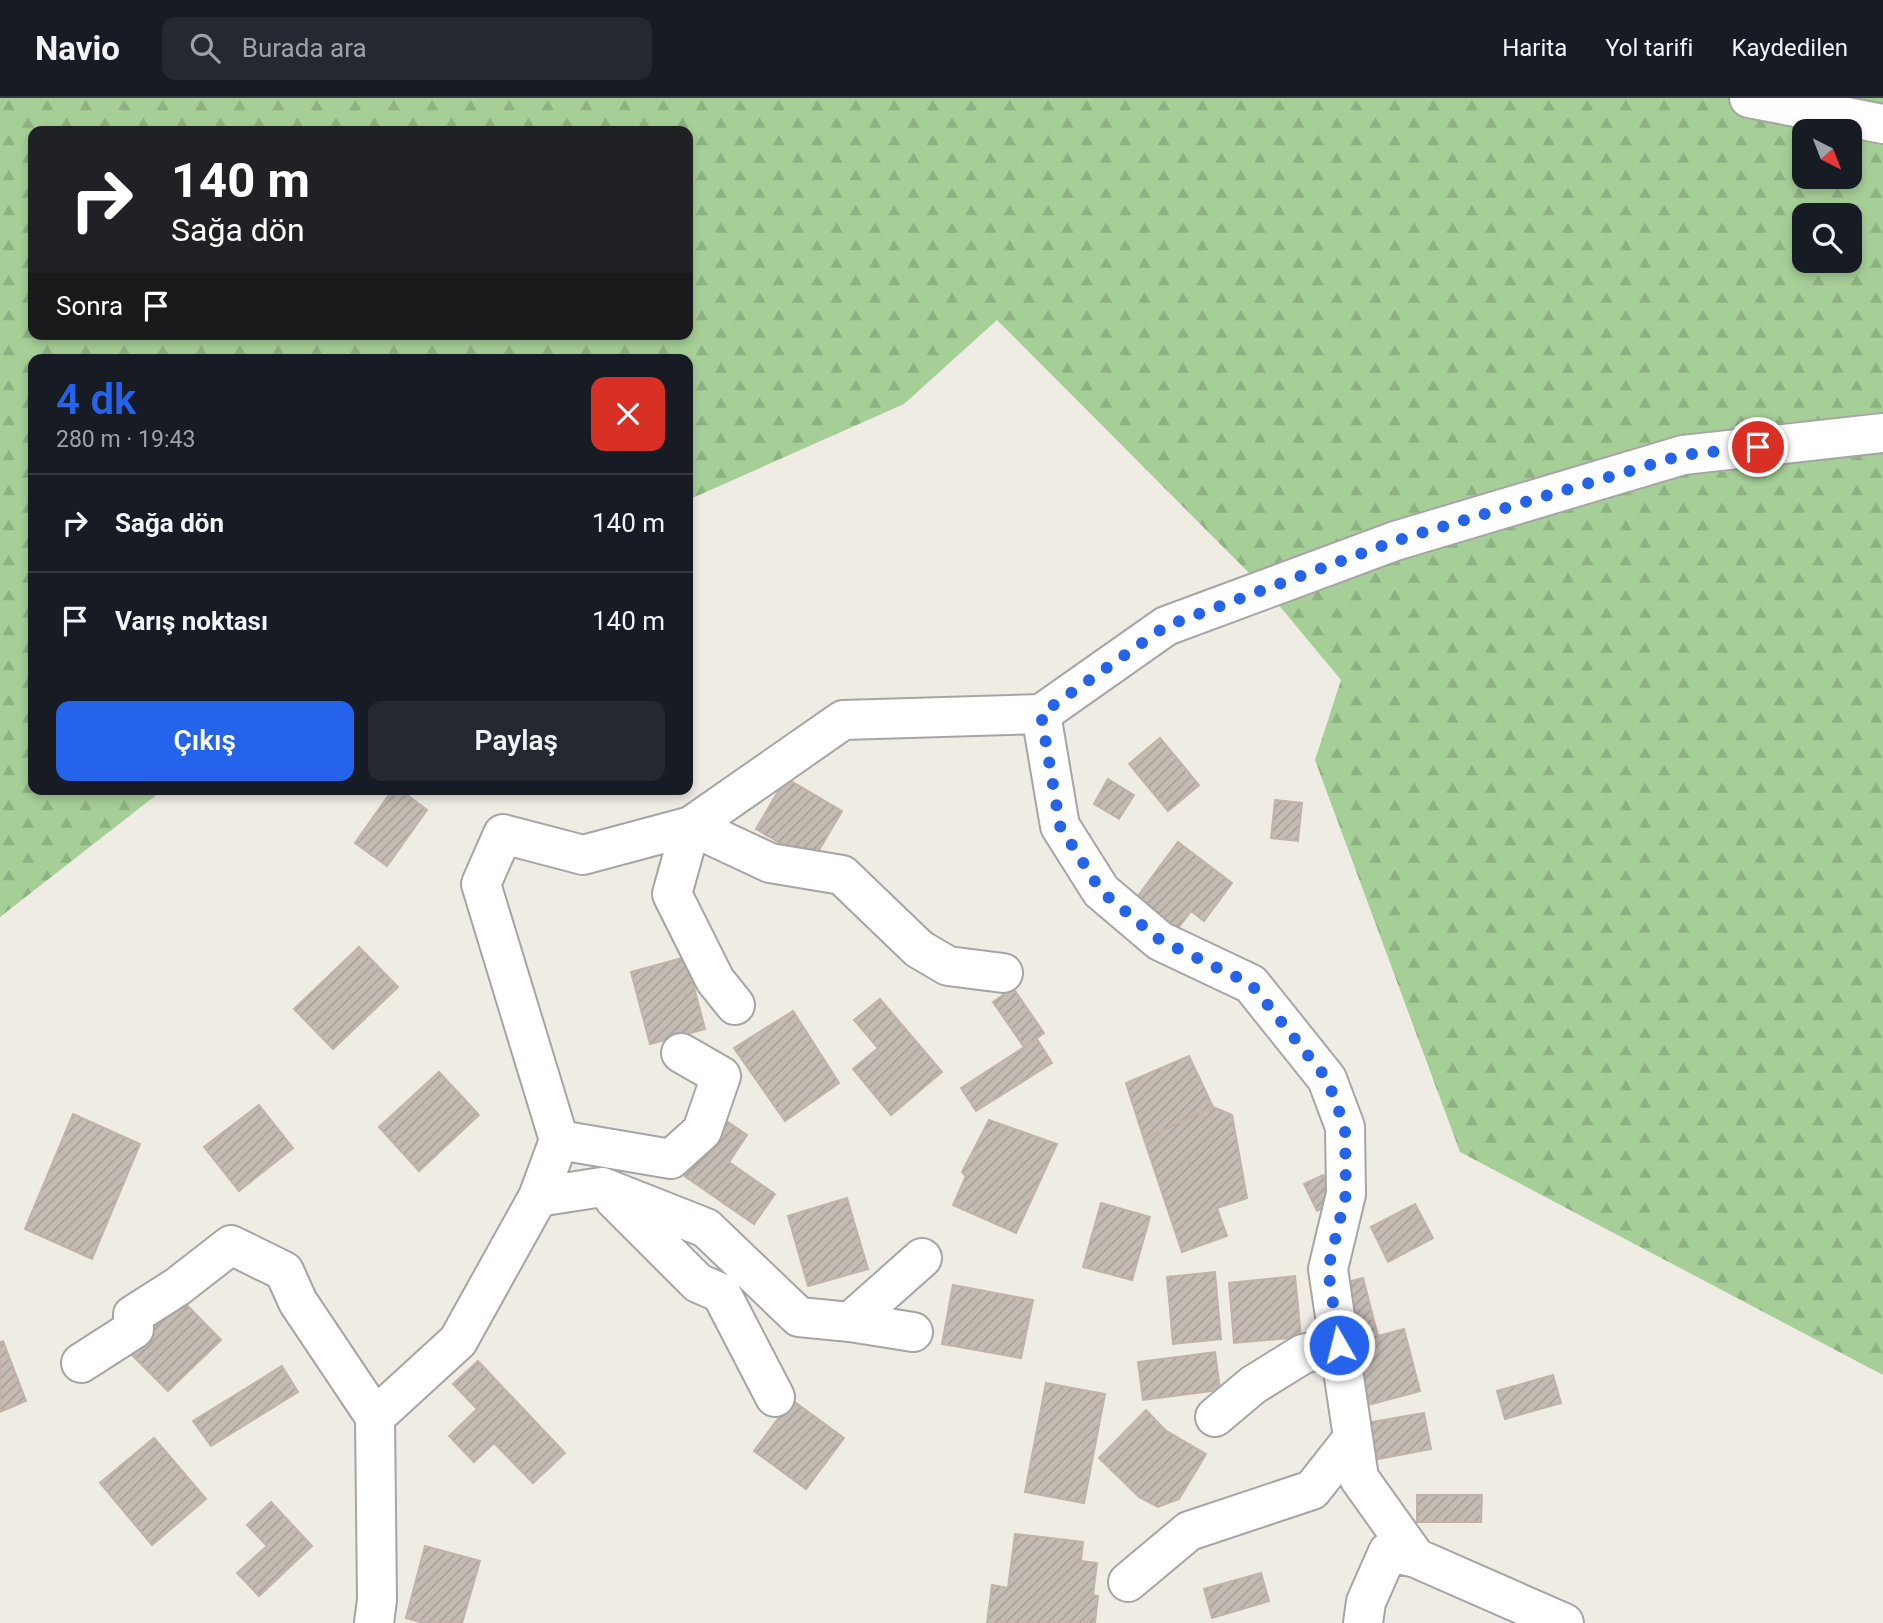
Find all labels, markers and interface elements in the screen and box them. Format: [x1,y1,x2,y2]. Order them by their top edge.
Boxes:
search box [162,17,652,80]
text: Navio [35,29,120,68]
icon: search [186,29,224,67]
text: Burada ara [242,33,367,63]
text: Harita [1502,34,1567,62]
text: Yol tarifi [1605,34,1693,62]
text: Kaydedilen [1731,34,1848,62]
north arrow [1792,119,1862,189]
map controls [1792,119,1862,273]
text: 140 m [171,152,310,209]
icon: right [56,154,147,245]
button: search [1792,203,1862,273]
text: Sağa dön [171,211,305,249]
icon: arrive [137,287,175,325]
text: Sonra [56,291,123,321]
text: 4 dk [56,375,136,424]
button: close [591,377,665,451]
pin [1728,417,1788,477]
text: 280 m · 19:43 [56,426,195,453]
icon: arrive [1739,428,1777,466]
icon: right [56,504,94,542]
text: Sağa dön [115,508,224,538]
text: 140 m [592,508,665,538]
icon: arrive [56,602,94,640]
text: Varış noktası [115,606,268,636]
text: 140 m [592,606,665,636]
button: Çıkış [56,701,354,781]
button: Paylaş [368,701,665,781]
position arrow [1302,1308,1376,1382]

